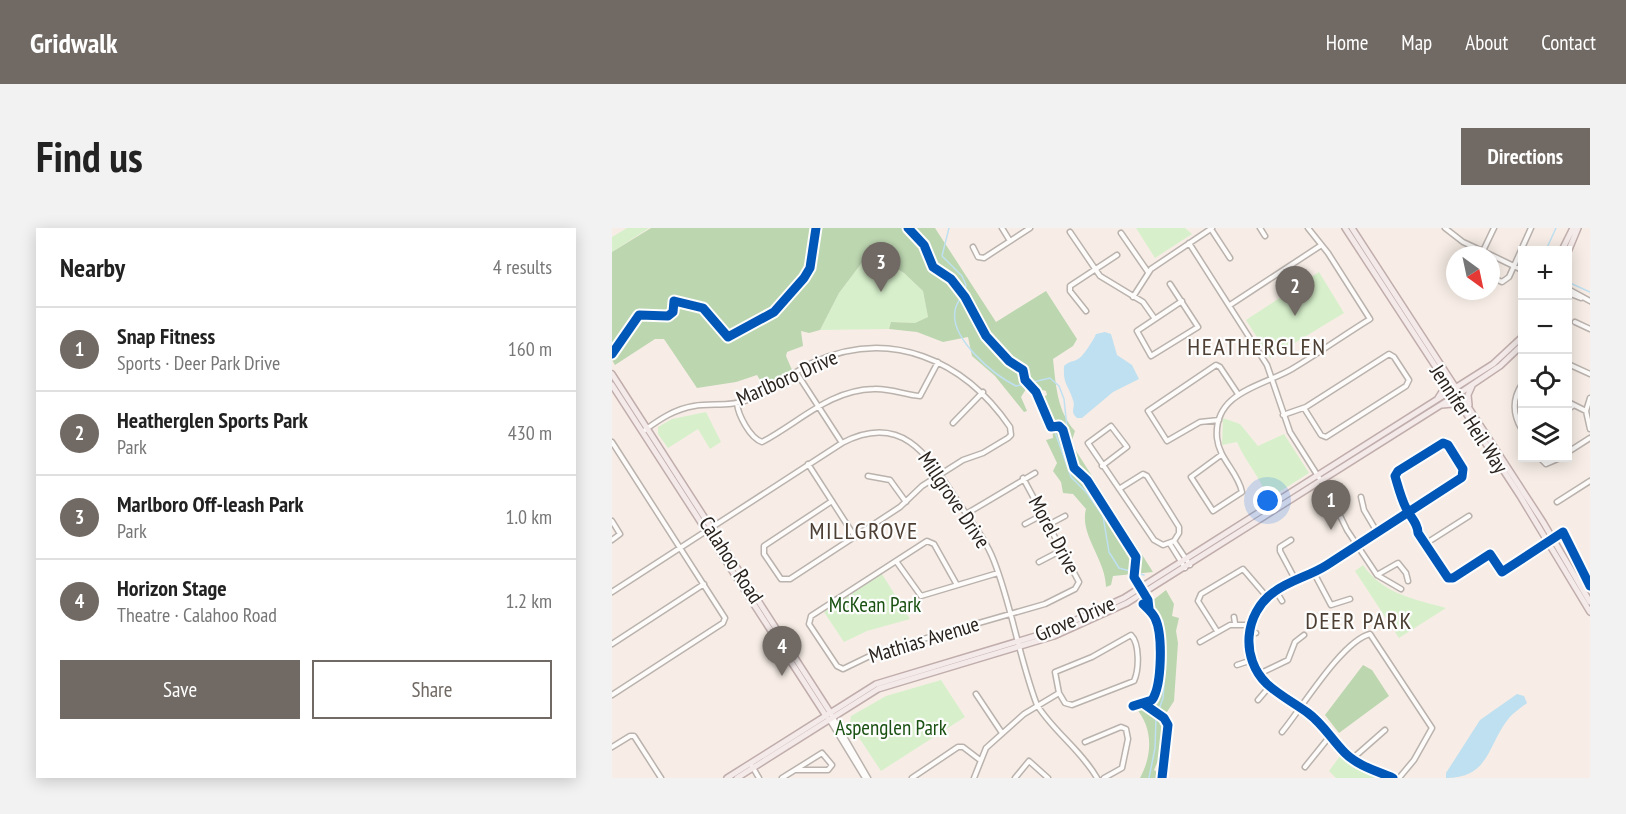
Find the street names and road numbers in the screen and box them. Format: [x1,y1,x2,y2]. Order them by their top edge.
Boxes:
street label: Marlboro Drive [732,343,842,412]
street label: Jennifer Heil Way [1424,359,1515,478]
street label: Millgrove Drive [912,446,997,553]
street label: Morel Drive [1023,491,1086,578]
street label: Calahoo Road [693,511,770,608]
street label: Grove Drive [1031,590,1119,647]
street label: Mathias Avenue [865,610,982,669]

